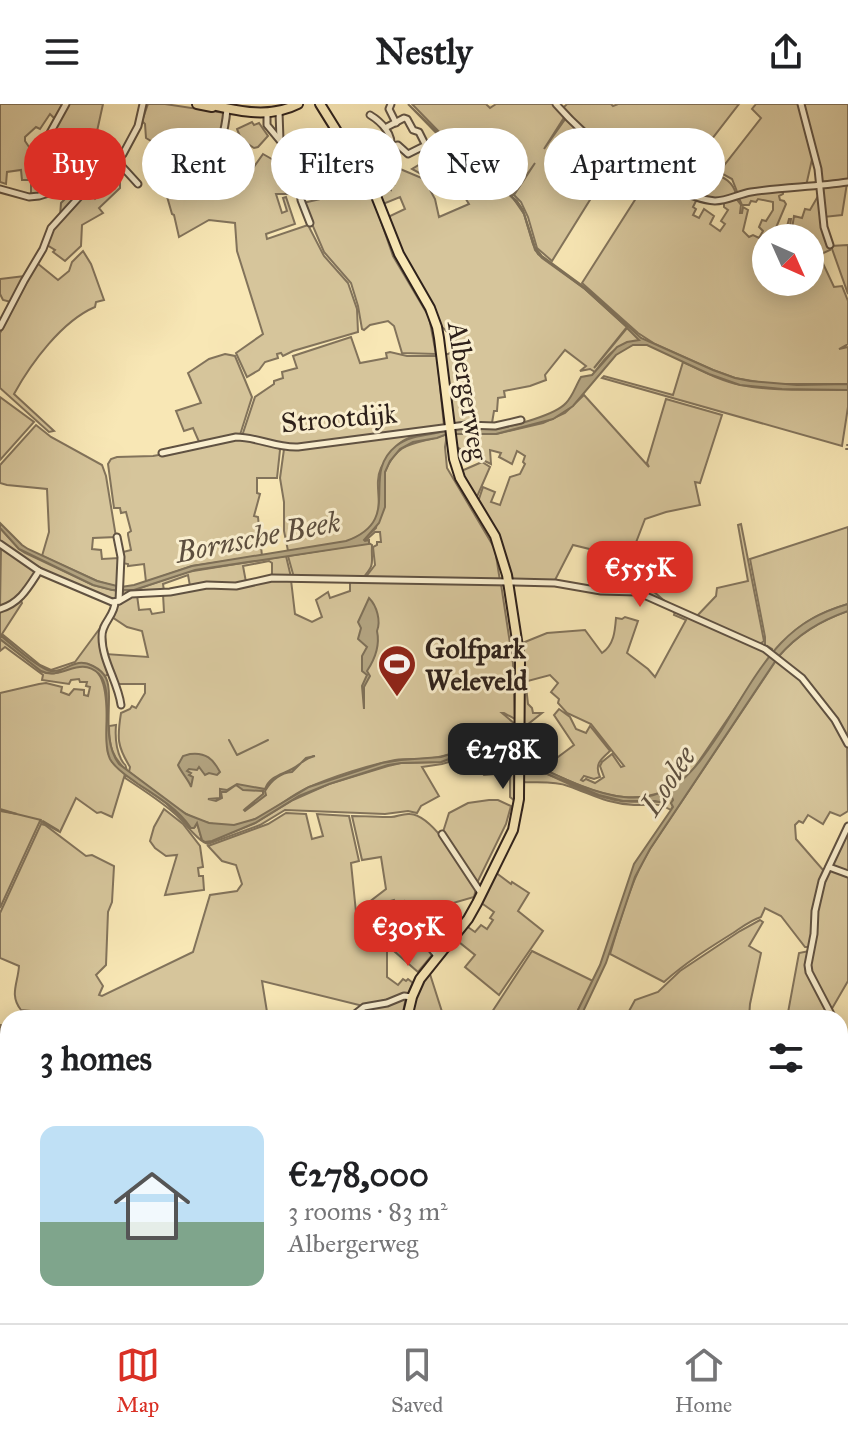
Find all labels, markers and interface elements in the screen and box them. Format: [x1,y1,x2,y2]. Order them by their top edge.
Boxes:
icon: menu [40,30,84,74]
text: Nestly [376,30,472,74]
icon: share [764,30,808,74]
chip: Buy [24,128,126,200]
chip: Rent [142,128,255,200]
chip: Filters [271,128,402,200]
chip: New [418,128,528,200]
chip: Apartment [544,128,725,200]
north arrow [752,224,824,296]
map controls [752,224,824,296]
street label: Albergerweg [440,318,496,464]
street label: Strootdijk [280,395,398,441]
water label: Bornsche Beek [170,503,344,571]
pin: €555K [584,541,696,609]
text: €555K [605,551,675,583]
place label: Golfpark Weleveld [425,631,528,698]
sports icon: Golfpark Weleveld [376,643,418,698]
pin: €278K [447,723,559,791]
text: €278K [466,733,540,765]
water label: Loolee [631,739,704,824]
pin: €305K [352,900,464,968]
text: €305K [372,910,444,942]
icon: filters [764,1036,808,1080]
text: 3 homes [40,1038,152,1079]
text: €278,000 [288,1154,429,1195]
icon: home [104,1158,200,1254]
text: 3 rooms · 83 m² [288,1195,448,1227]
text: Albergerweg [288,1227,418,1259]
tab: Map [116,1343,160,1418]
tab: Saved [391,1343,443,1418]
tab: Home [675,1343,732,1418]

